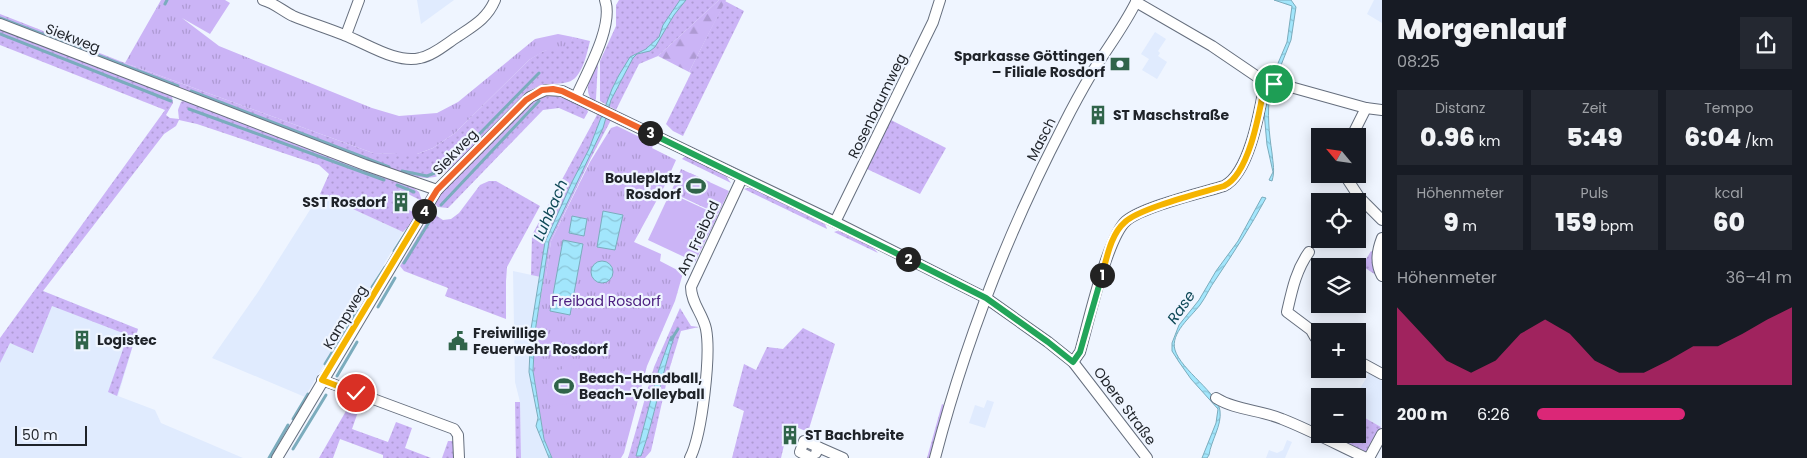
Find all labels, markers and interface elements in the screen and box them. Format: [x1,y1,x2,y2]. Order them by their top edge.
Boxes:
text: Morgenlauf [1397,10,1566,49]
button: share [1740,17,1792,69]
street label: Siekweg [43,18,103,58]
place label: Sparkasse Göttingen – Filiale Rosdorf [954,46,1105,82]
street label: Rosenbaumweg [843,50,911,162]
text: 08:25 [1397,50,1440,73]
bank icon: Sparkasse Göttingen – Filiale Rosdorf [1109,53,1131,75]
pin [1253,63,1295,105]
icon: arrive [1260,70,1288,98]
text: Distanz [1435,98,1485,118]
text: Zeit [1582,98,1607,118]
text: Tempo [1704,98,1753,118]
building icon: ST Maschstraße [1087,104,1109,126]
place label: ST Maschstraße [1113,105,1230,125]
street label: Masch [1022,114,1060,164]
pin: 3 [638,120,662,146]
text: 0.96 [1420,120,1475,155]
text: 5:49 [1566,120,1623,155]
text: 6:04 [1684,120,1741,155]
text: 3 [646,123,655,143]
street label: Siekweg [428,124,482,180]
north arrow [1311,128,1366,182]
map controls [1311,128,1366,443]
text: km [1475,131,1500,151]
text: /km [1741,131,1773,151]
place label: Bouleplatz Rosdorf [605,168,681,204]
sports icon: Bouleplatz Rosdorf [685,175,707,197]
water label: Luhbach [528,176,572,244]
text: Höhenmeter [1416,183,1504,203]
text: Puls [1581,183,1608,203]
text: kcal [1715,183,1743,203]
building icon: SST Rosdorf [390,191,412,213]
place label: SST Rosdorf [302,192,386,212]
button: locate [1311,193,1366,248]
street label: Am Freibad [672,197,724,279]
pin: 4 [412,198,436,224]
text: 4 [420,201,429,221]
text: 9 [1444,205,1459,240]
text: 159 [1555,205,1597,240]
text: 60 [1713,205,1745,240]
text: m [1459,216,1477,236]
text: bpm [1597,216,1634,236]
pin: 2 [896,246,920,272]
text: 2 [905,249,913,269]
button: layers [1311,258,1366,313]
pin: 1 [1090,262,1114,288]
text: 1 [1100,265,1105,285]
text: Höhenmeter [1397,266,1497,289]
text: 36–41 m [1726,266,1792,289]
street label: Kampweg [318,281,372,353]
water label: Rase [1162,286,1200,328]
park label: Freibad Rosdorf [551,291,661,311]
place label: Freiwillige Feuerwehr Rosdorf [473,323,608,359]
button: + [1311,323,1366,378]
building icon: Logistec [71,329,93,351]
place label: Logistec [97,330,157,350]
public building icon: Freiwillige Feuerwehr Rosdorf [447,330,469,352]
street label: Obere Straße [1089,363,1161,449]
place label: Beach-Handball, Beach-Volleyball [579,368,705,404]
pin [335,372,377,414]
sports icon: Beach-Handball, Beach-Volleyball [553,375,575,397]
icon: check [342,379,370,407]
button: − [1311,388,1366,443]
text: 200 m [1397,403,1447,426]
text: 6:26 [1477,403,1510,426]
scale bar [15,423,88,446]
building icon: ST Bachbreite [779,424,801,446]
text: 50 m [22,425,58,445]
place label: ST Bachbreite [805,425,904,445]

